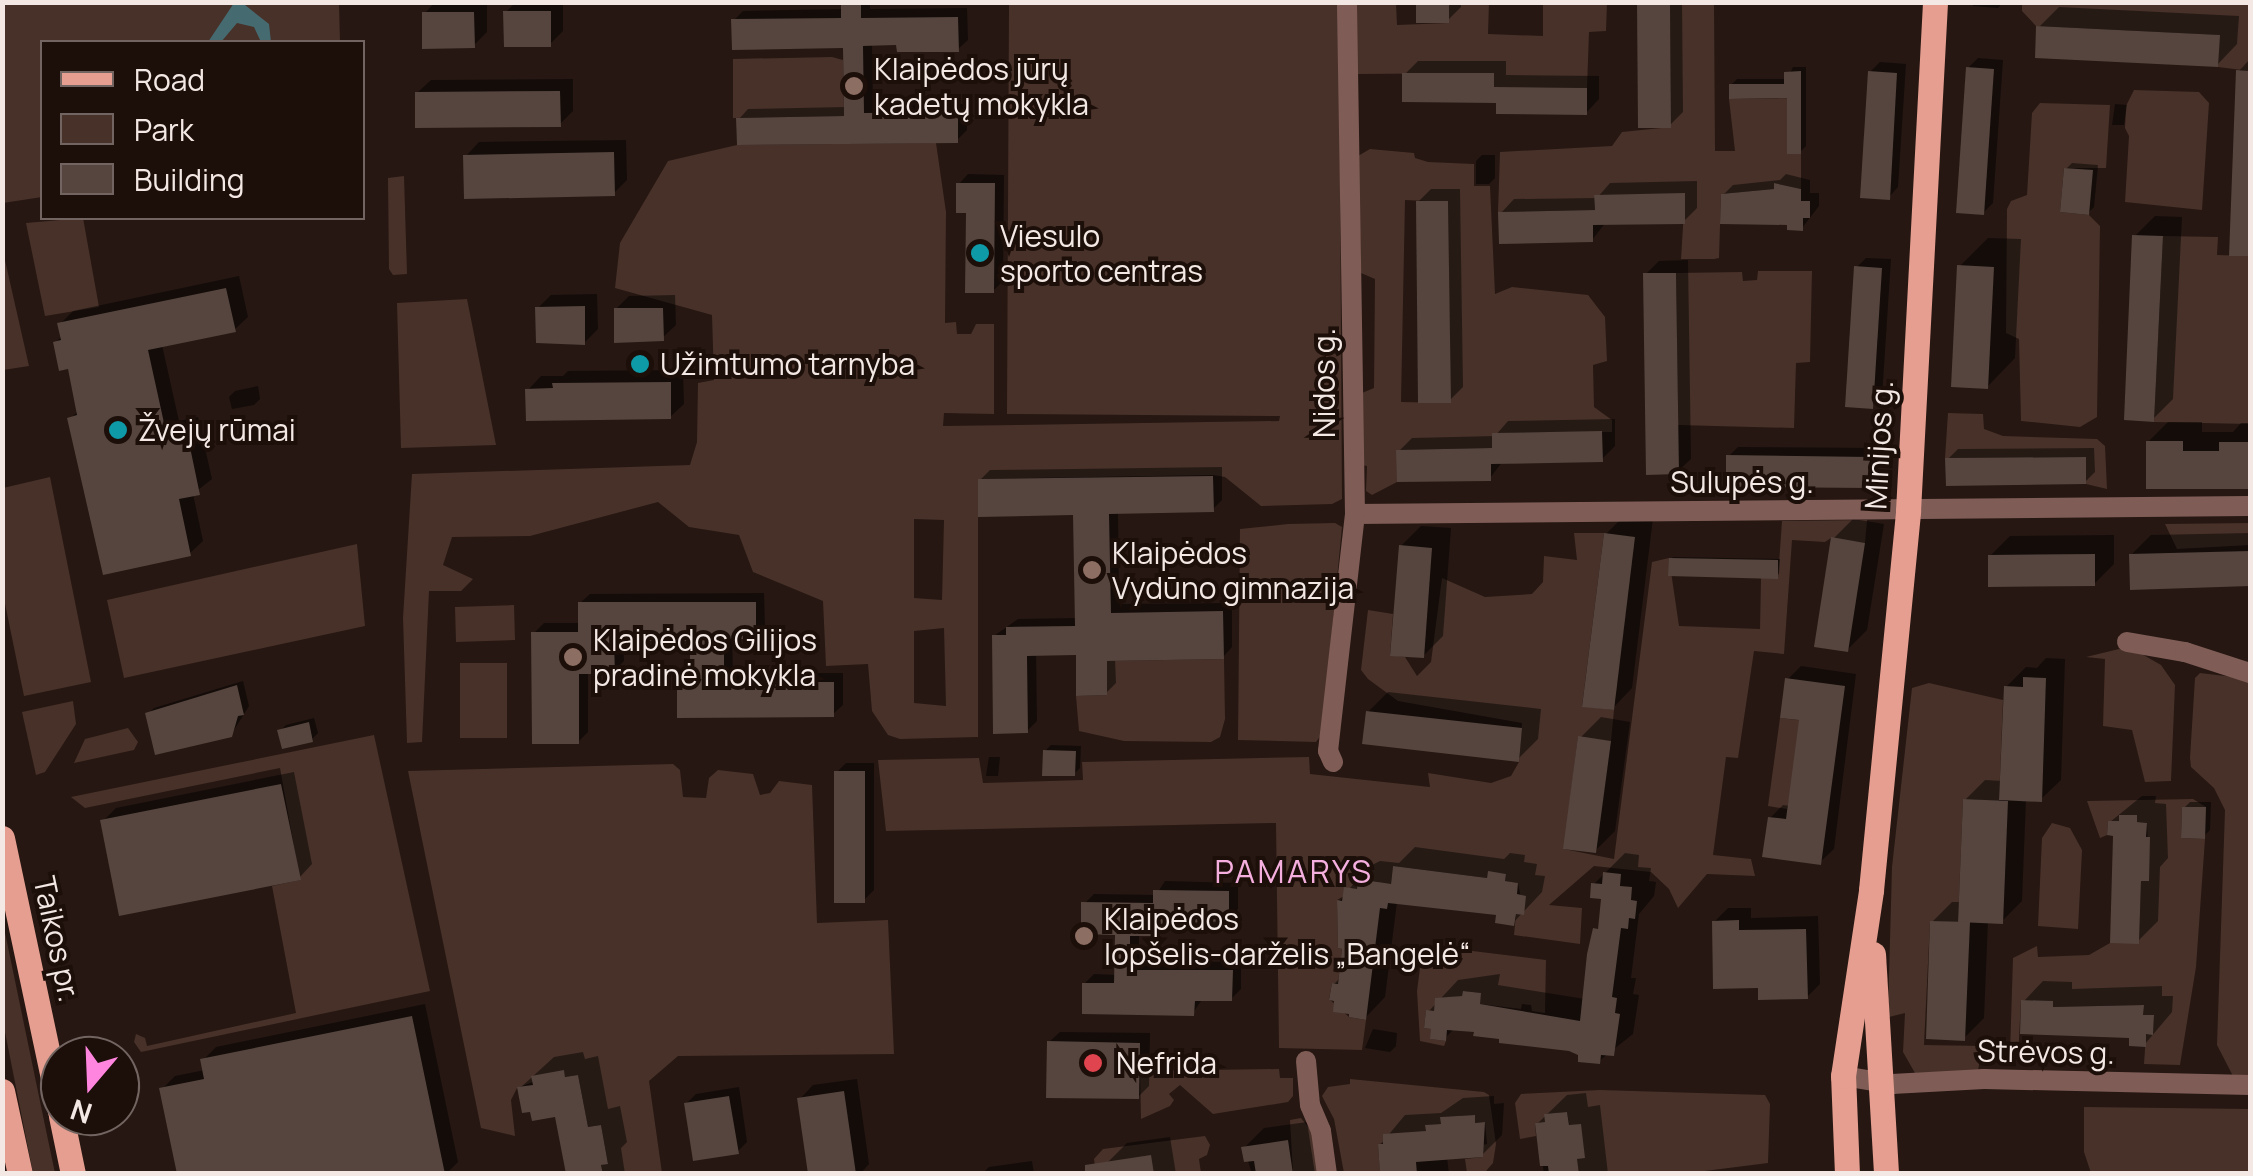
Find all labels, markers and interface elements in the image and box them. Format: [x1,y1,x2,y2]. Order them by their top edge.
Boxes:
legend [40,40,365,220]
place label: Klaipėdos jūrų kadetų mokykla [874,51,1089,122]
text: Road [134,59,205,100]
marker: Klaipėdos jūrų kadetų mokykla [843,75,865,97]
text: Park [134,109,194,150]
text: Building [134,159,245,200]
place label: Viesulo sporto centras [1000,218,1203,288]
marker: Viesulo sporto centras [969,242,991,264]
street label: Nidos g. [1306,328,1342,438]
place label: Užimtumo tarnyba [660,346,915,382]
marker: Užimtumo tarnyba [629,353,651,375]
street label: Minijos g. [1858,380,1900,510]
place label: Žvejų rūmai [138,412,296,448]
marker: Žvejų rūmai [107,419,129,441]
street label: Sulupės g. [1670,464,1814,500]
place label: Klaipėdos Vydūno gimnazija [1112,535,1354,606]
marker: Klaipėdos Vydūno gimnazija [1081,559,1103,581]
place label: Klaipėdos Gilijos pradinė mokykla [593,622,817,692]
marker: Klaipėdos Gilijos pradinė mokykla [562,646,584,668]
district label: PAMARYS [1214,852,1374,890]
street label: Taikos pr. [26,873,88,1005]
place label: Klaipėdos lopšelis-darželis „Bangelė“ [1104,901,1470,972]
marker: Klaipėdos lopšelis-darželis „Bangelė“ [1073,925,1095,947]
street label: Strėvos g. [1977,1033,2115,1071]
north arrow [40,1036,140,1136]
place label: Nefrida [1116,1045,1217,1081]
marker: Nefrida [1080,1050,1106,1076]
text: N [65,1091,97,1134]

